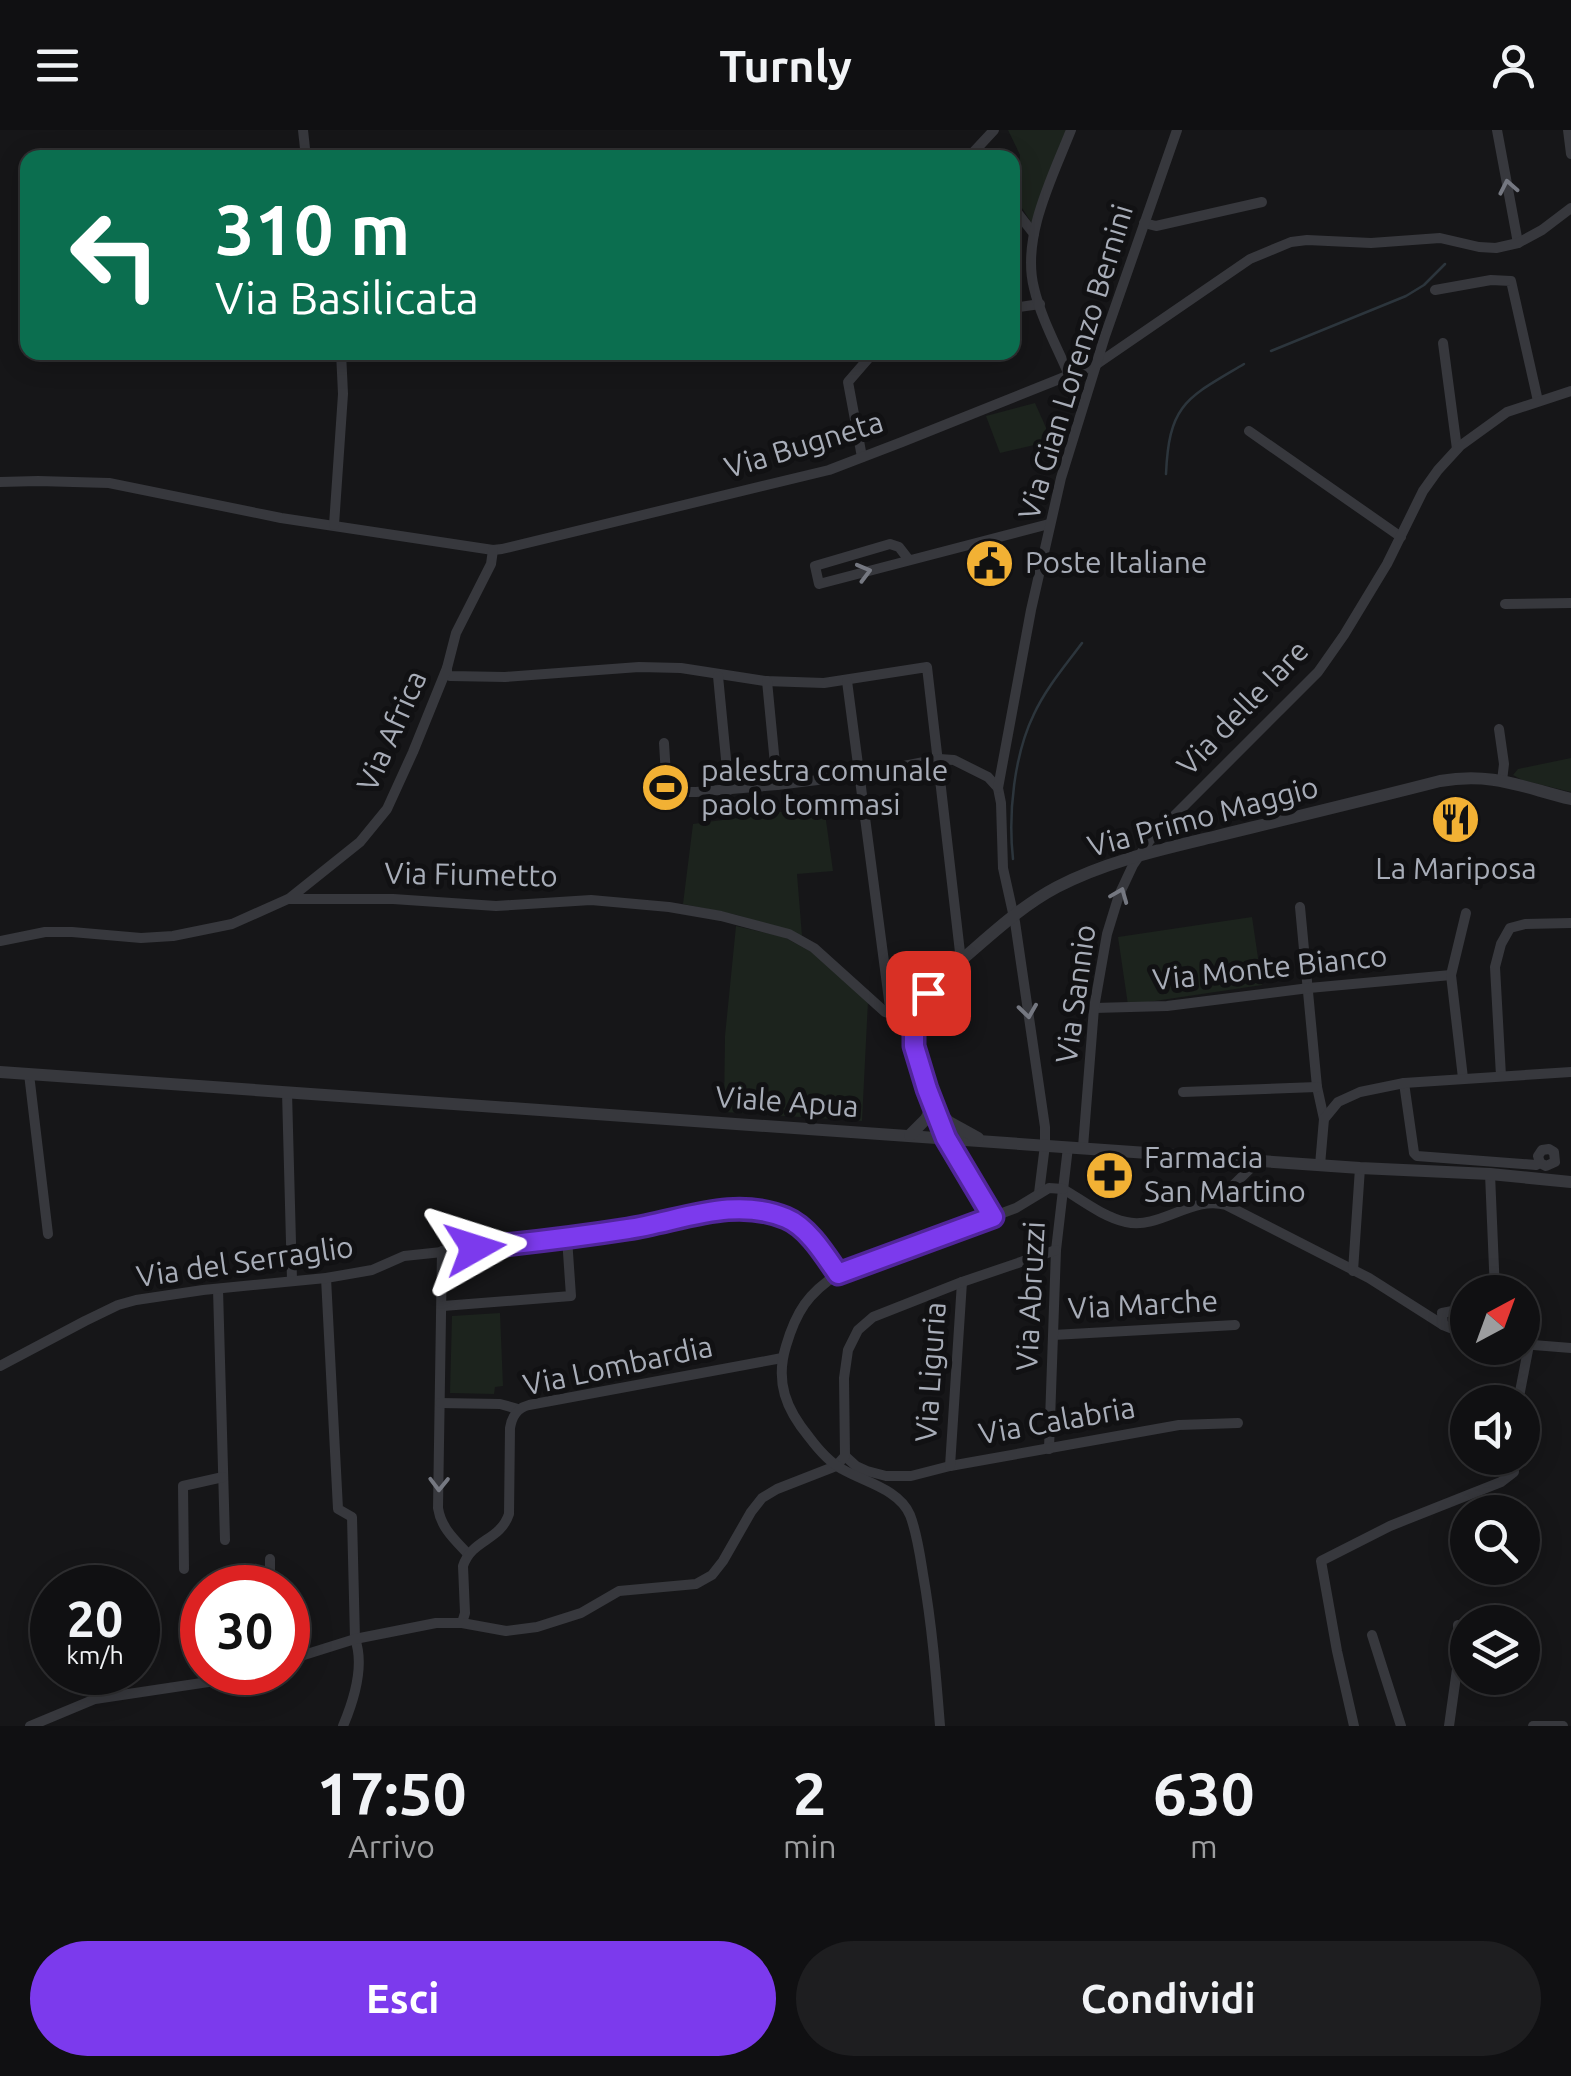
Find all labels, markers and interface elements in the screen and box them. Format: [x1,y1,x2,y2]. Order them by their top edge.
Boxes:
icon: menu [30,38,85,93]
icon: person [1486,38,1541,93]
text: Turnly [719,40,852,91]
one-way arrow [1498,178,1519,195]
icon: left [50,190,180,320]
text: 310 m [215,190,410,268]
street label: Via Gian Lorenzo Bernini [1011,200,1139,523]
text: Via Basilicata [215,272,479,323]
street label: Via Bugneta [720,404,887,484]
public building icon: Poste Italiane [964,537,1016,589]
place label: Poste Italiane [1025,545,1207,579]
one-way arrow [855,563,872,584]
street label: Via delle Iare [1170,633,1315,782]
street label: Via Africa [349,665,433,796]
place label: palestra comunale paolo tommasi [701,753,948,821]
sports icon: palestra comunale paolo tommasi [640,762,692,814]
street label: Via Primo Maggio [1084,769,1322,863]
restaurant icon: La Mariposa [1430,794,1482,846]
place label: La Mariposa [1375,851,1537,885]
street label: Via Fiumetto [384,855,558,893]
one-way arrow [1108,887,1128,905]
street label: Via Sannio [1048,922,1102,1065]
street label: Via Monte Bianco [1151,938,1389,996]
pin [886,951,971,1036]
icon: arrive [901,966,956,1021]
one-way arrow [1016,1003,1037,1020]
street label: Viale Apua [714,1079,860,1123]
place label: Farmacia San Martino [1144,1140,1306,1208]
pharmacy icon: Farmacia San Martino [1083,1149,1135,1201]
position arrow [423,1196,527,1300]
street label: Via Abruzzi [1009,1220,1051,1372]
street label: Via del Serraglio [134,1229,356,1293]
north arrow [1450,1275,1540,1365]
map controls [1450,1275,1540,1695]
street label: Via Marche [1067,1283,1219,1325]
street label: Via Liguria [908,1301,952,1443]
street label: Via Lombardia [520,1328,716,1402]
button: sound [1450,1385,1540,1475]
street label: Via Calabria [976,1390,1138,1451]
one-way arrow [428,1476,449,1492]
button: search [1450,1495,1540,1585]
speed limit sign: 30 [180,1565,310,1695]
text: 20 [67,1590,123,1646]
button: layers [1450,1605,1540,1695]
text: km/h [66,1641,124,1669]
text: 17:50 [316,1759,467,1826]
text: 2 [793,1759,827,1826]
text: 630 [1153,1759,1255,1826]
text: Arrivo [348,1828,435,1864]
text: min [783,1828,837,1864]
text: m [1190,1828,1218,1864]
button: Esci [30,1941,776,2056]
button: Condividi [796,1941,1541,2056]

